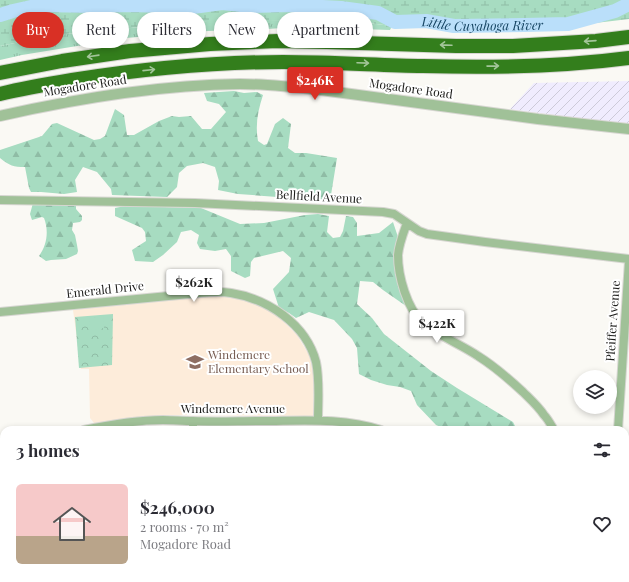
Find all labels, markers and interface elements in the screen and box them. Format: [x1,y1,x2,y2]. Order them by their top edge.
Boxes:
chip: Buy [12,12,64,48]
chip: Rent [72,12,129,48]
chip: Filters [137,12,206,48]
chip: New [214,12,269,48]
chip: Apartment [277,12,373,48]
water label: Little Cuyahoga River [420,12,544,34]
one-way arrow [584,37,597,44]
one-way arrow [440,42,453,49]
one-way arrow [87,52,100,60]
one-way arrow [356,59,369,67]
one-way arrow [486,63,499,70]
one-way arrow [142,66,155,73]
pin: $246K [287,67,343,101]
street label: Mogadore Road [42,71,128,99]
text: $246K [296,71,334,88]
street label: Mogadore Road [368,74,454,102]
street label: Bellfield Avenue [275,186,363,206]
pin: $262K [166,269,222,303]
text: $262K [175,273,213,290]
street label: Emerald Drive [65,277,145,301]
street label: Pfeiffer Avenue [601,280,623,362]
pin: $422K [409,310,465,344]
text: $422K [418,314,456,331]
place label: Windemere Elementary School [207,346,309,376]
school or university icon: Windemere Elementary School [185,352,205,372]
map controls [573,370,617,414]
button: layers [573,370,617,414]
street label: Windemere Avenue [180,400,285,416]
text: 3 homes [16,439,80,461]
icon: filters [591,439,613,461]
text: $246,000 [140,496,215,518]
icon: home [48,500,96,548]
icon: heart [591,513,613,535]
text: 2 rooms · 70 m² [140,518,229,535]
text: Mogadore Road [140,535,231,552]

